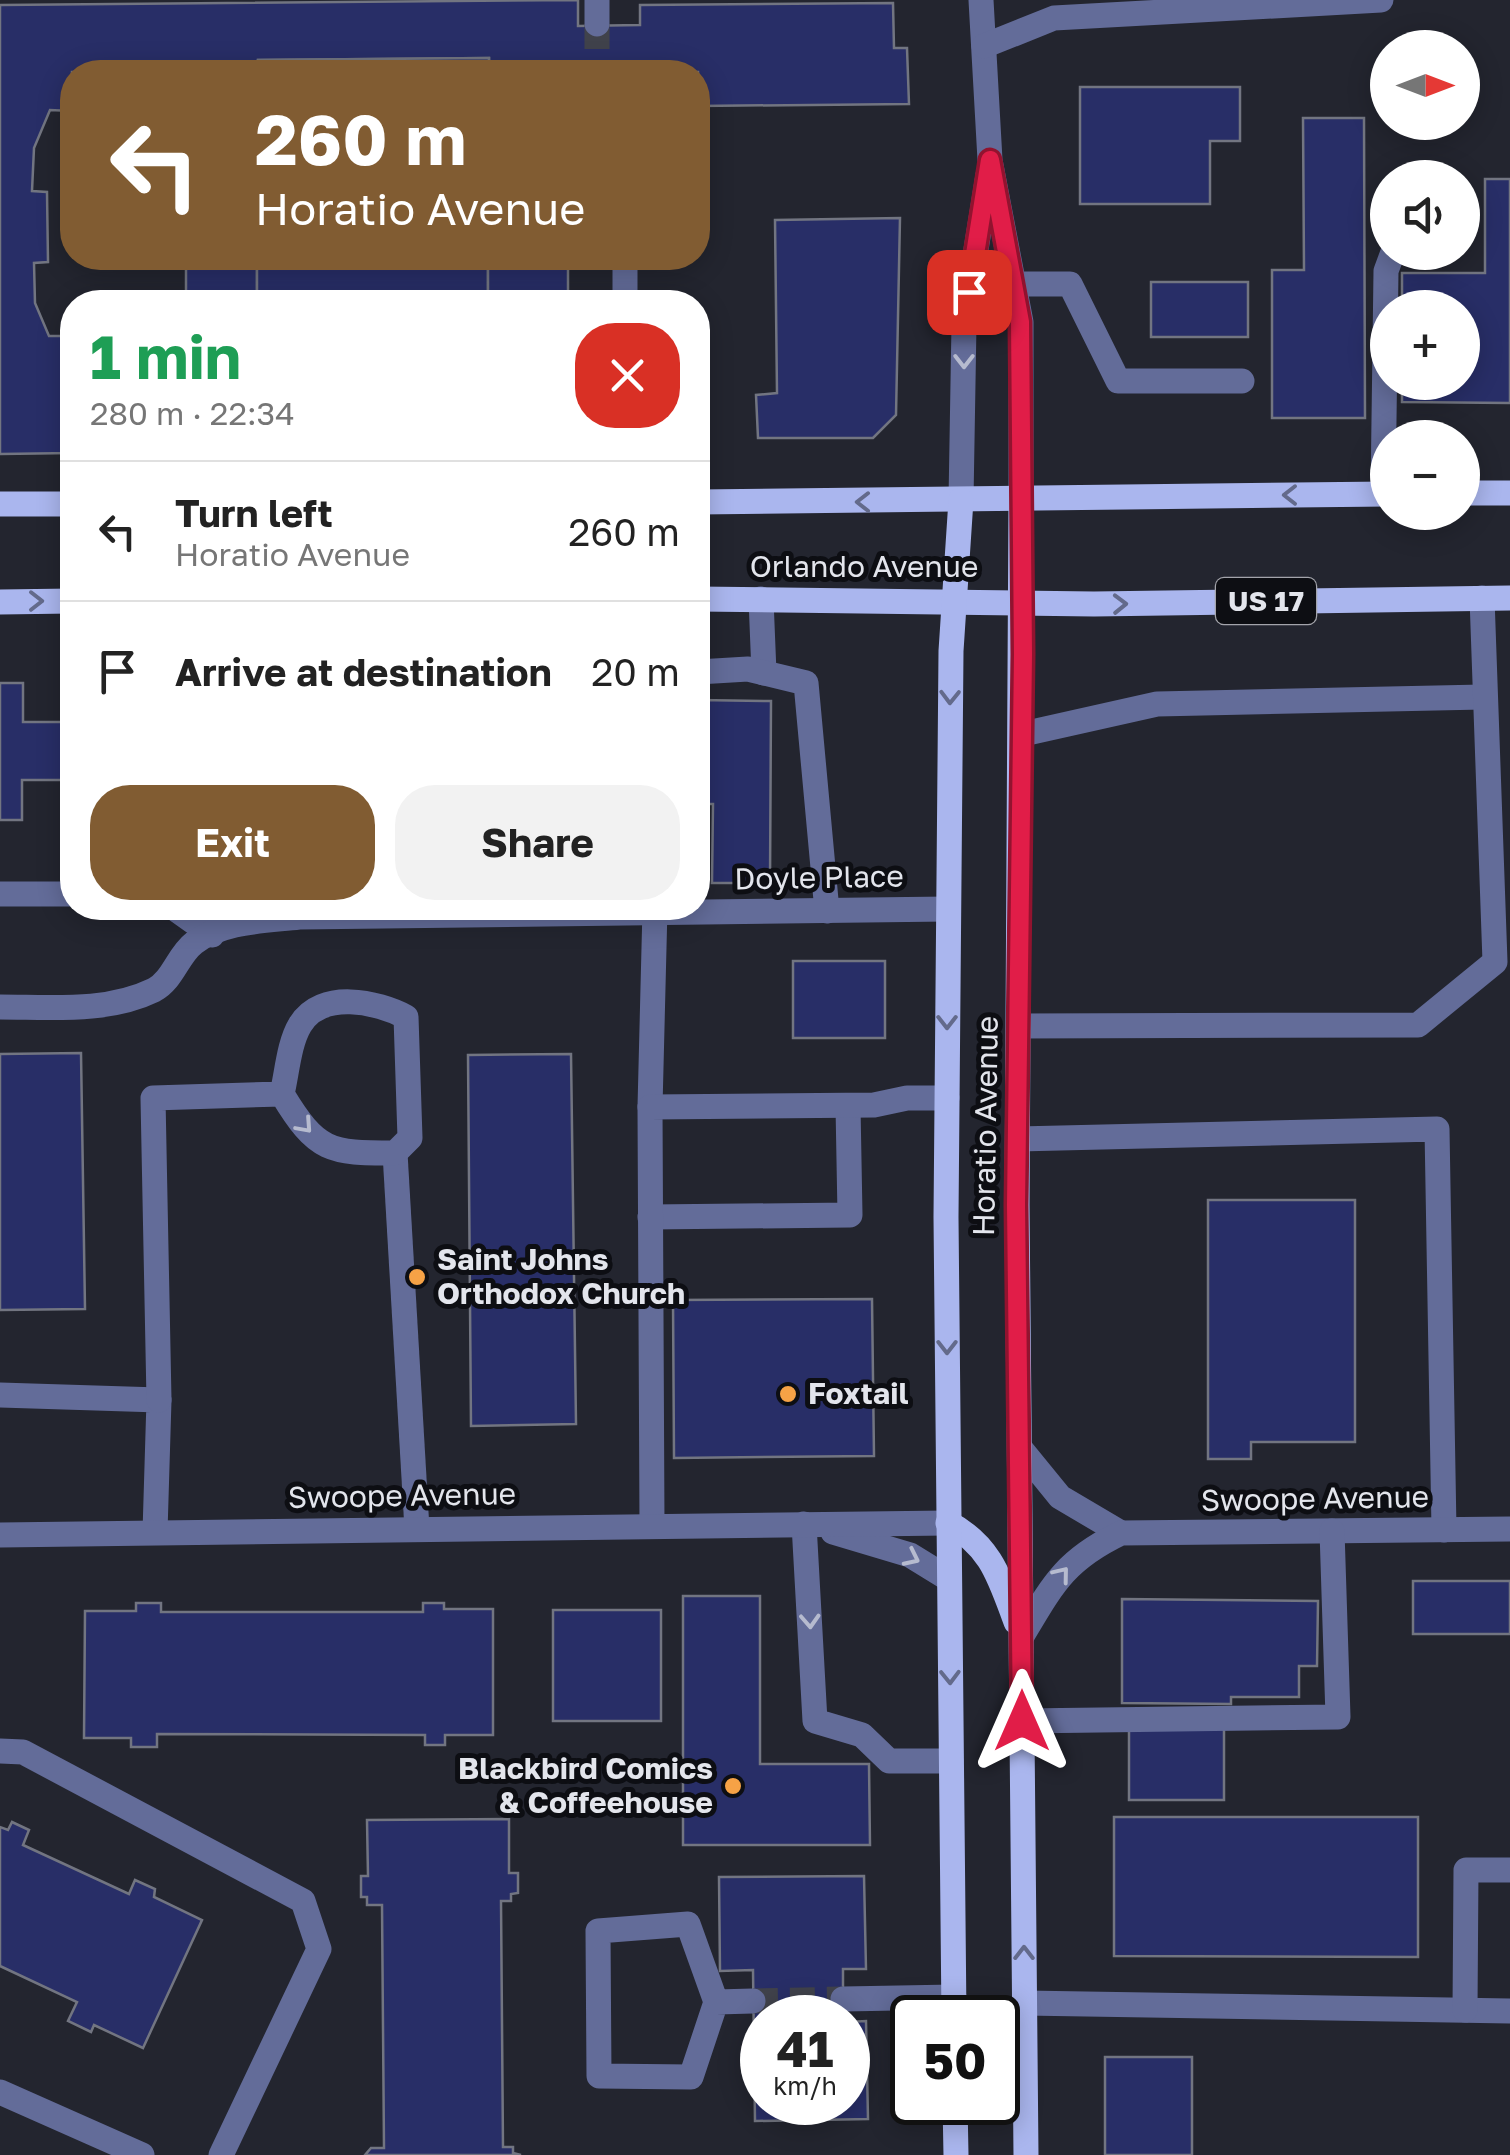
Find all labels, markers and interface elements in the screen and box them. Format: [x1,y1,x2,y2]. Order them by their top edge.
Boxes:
north arrow [1370,30,1480,140]
map controls [1370,30,1480,530]
text: 260 m [255,96,466,180]
icon: left [90,100,220,230]
button: sound [1370,160,1480,270]
text: Horatio Avenue [255,181,585,235]
pin [927,250,1012,335]
icon: arrive [942,265,997,320]
button: + [1370,290,1480,400]
text: 1 min [90,320,241,392]
button: close [575,323,680,428]
one-way arrow [953,354,975,369]
text: 280 m · 22:34 [90,394,295,432]
button: − [1370,420,1480,530]
one-way arrow [1282,484,1298,506]
text: Turn left [175,490,333,535]
one-way arrow [855,491,870,513]
icon: left [90,504,145,559]
text: 260 m [568,509,680,554]
text: Horatio Avenue [175,535,410,573]
street label: Orlando Avenue [750,548,978,584]
road number: US 17 [1216,578,1316,624]
one-way arrow [29,591,45,612]
one-way arrow [1113,593,1129,614]
icon: arrive [90,644,145,699]
text: Arrive at destination [175,649,552,694]
text: 20 m [591,649,680,694]
one-way arrow [939,690,961,706]
button: Exit [90,785,375,900]
button: Share [395,785,680,900]
street label: Doyle Place [734,858,904,896]
one-way arrow [936,1016,958,1031]
street label: Horatio Avenue [965,1016,1005,1236]
one-way arrow [294,1114,312,1132]
place label: Saint Johns Orthodox Church [437,1241,685,1311]
marker: Saint Johns Orthodox Church [406,1266,428,1288]
one-way arrow [936,1340,958,1356]
place label: Foxtail [808,1375,908,1411]
marker: Foxtail [777,1383,799,1405]
street label: Swoope Avenue [288,1475,516,1515]
street label: Swoope Avenue [1201,1478,1429,1518]
one-way arrow [901,1546,919,1566]
one-way arrow [1050,1567,1068,1585]
one-way arrow [799,1614,820,1630]
position arrow [970,1669,1074,1773]
one-way arrow [939,1670,961,1685]
place label: Blackbird Comics & Coffeehouse [458,1750,713,1820]
marker: Blackbird Comics & Coffeehouse [722,1775,744,1797]
one-way arrow [1013,1944,1035,1960]
speed limit sign: 50 [890,1995,1020,2125]
text: 41 [776,2018,833,2078]
text: km/h [773,2070,837,2101]

